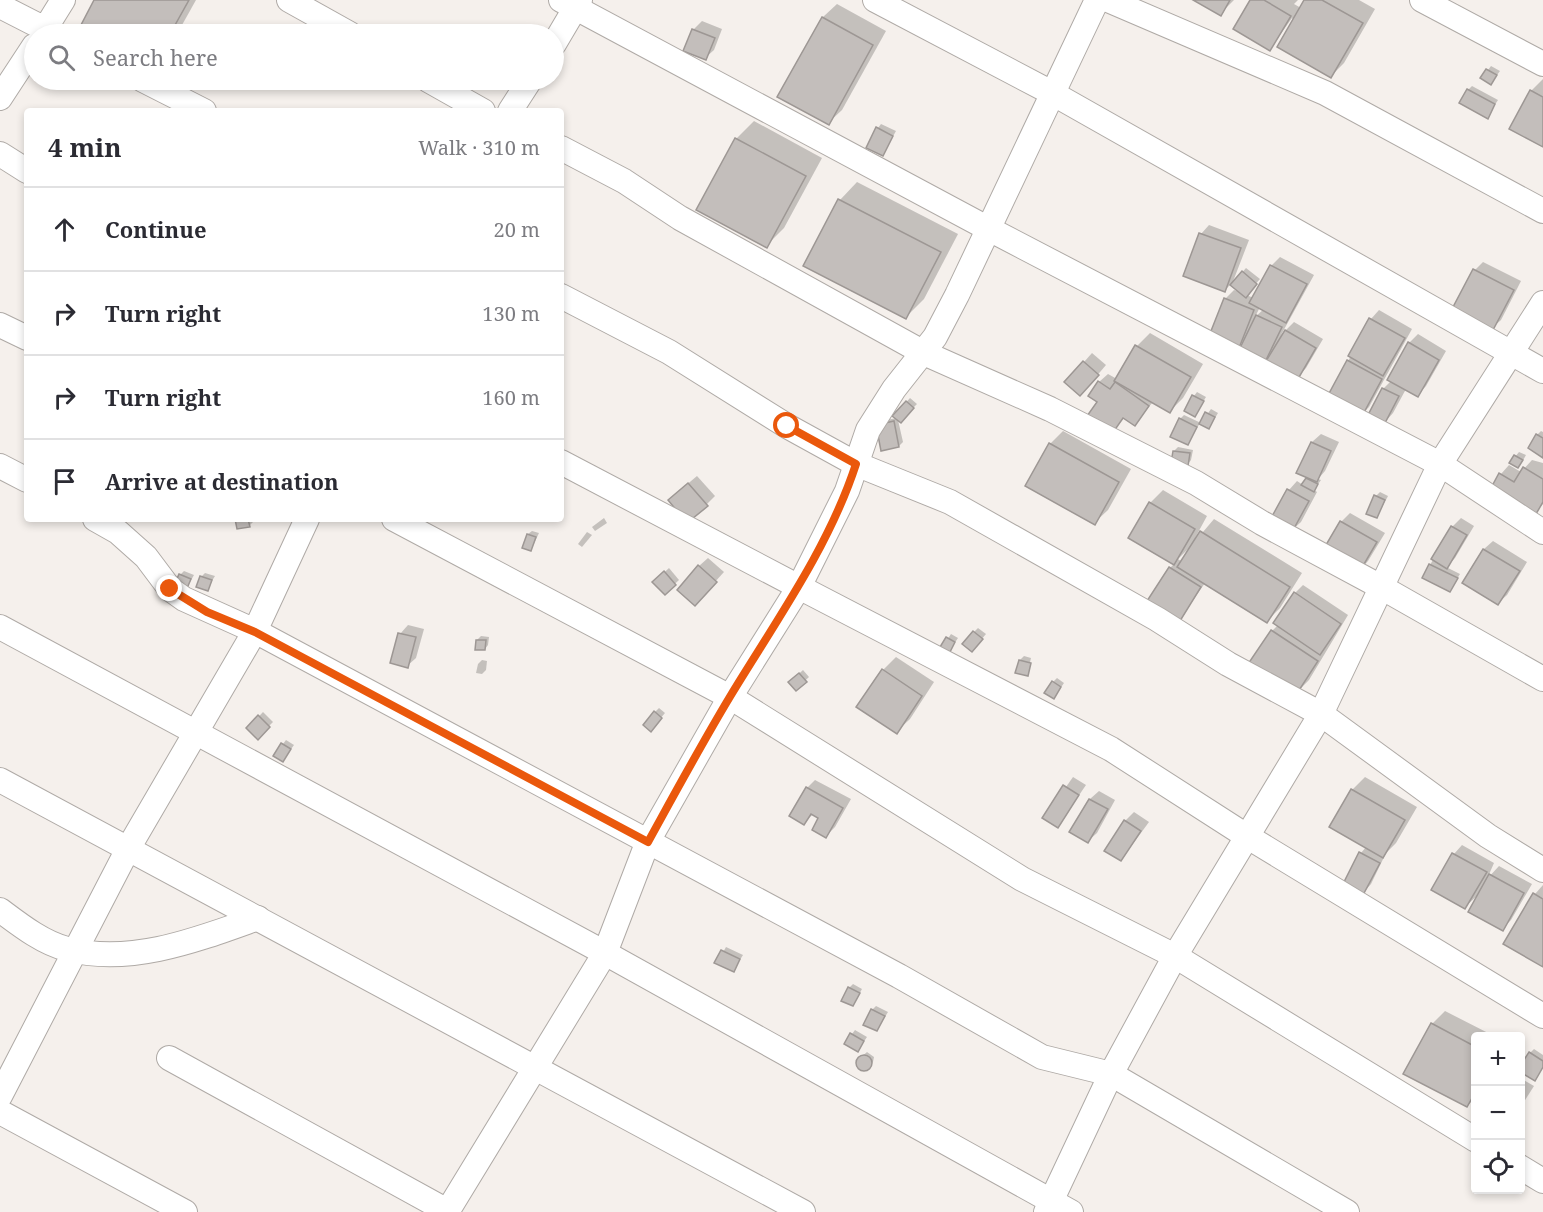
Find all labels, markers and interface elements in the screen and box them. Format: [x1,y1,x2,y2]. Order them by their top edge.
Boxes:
search box [24,24,564,90]
icon: search [45,41,78,74]
text: Search here [93,42,218,72]
text: 4 min [48,129,122,165]
text: Walk · 310 m [418,134,540,161]
icon: ahead [48,213,81,246]
text: Continue [105,214,207,244]
text: 20 m [494,216,540,243]
icon: right [48,297,81,330]
text: Turn right [105,298,221,328]
text: 130 m [482,300,540,327]
icon: right [48,381,81,414]
text: Turn right [105,382,221,412]
text: 160 m [482,384,540,411]
route start [773,412,799,438]
icon: arrive [48,465,81,498]
text: Arrive at destination [105,466,339,496]
route end [156,575,182,601]
map controls [1471,1032,1525,1194]
button: + [1471,1032,1525,1086]
button: − [1471,1086,1525,1140]
button: locate [1471,1140,1525,1194]

